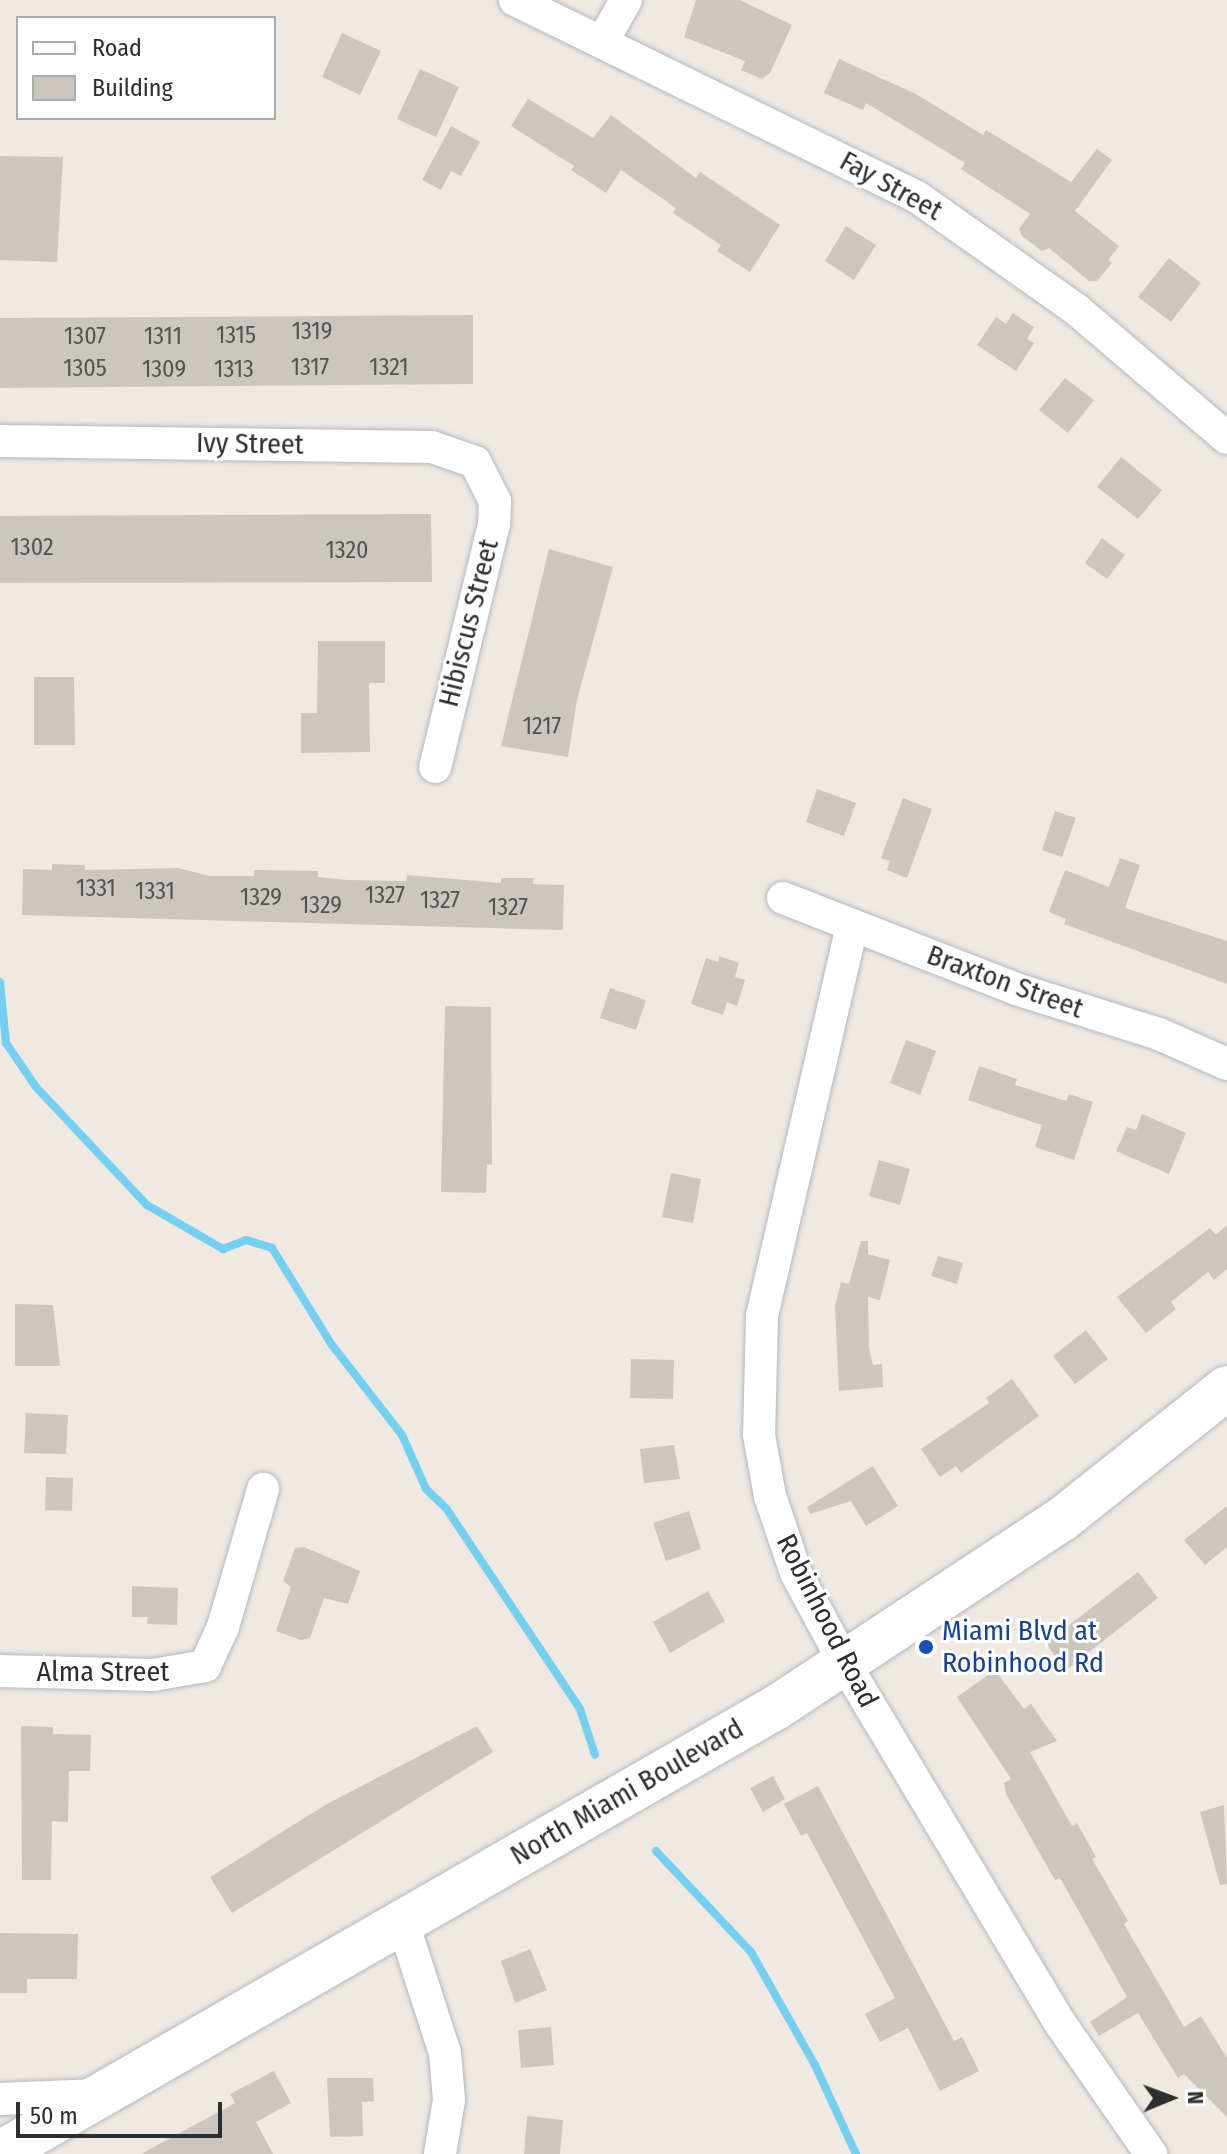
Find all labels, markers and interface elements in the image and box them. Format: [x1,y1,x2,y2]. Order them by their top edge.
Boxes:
legend [16,16,276,120]
text: Road [92,34,142,62]
text: Building [92,74,173,102]
street label: Fay Street [834,144,948,228]
house number: 1319 [292,318,332,346]
house number: 1315 [216,322,256,350]
house number: 1307 [64,323,106,351]
house number: 1311 [144,323,182,351]
house number: 1317 [291,354,329,382]
house number: 1321 [369,354,409,382]
house number: 1305 [63,355,107,383]
house number: 1309 [142,356,186,384]
house number: 1313 [214,356,254,384]
street label: Ivy Street [196,426,304,462]
house number: 1302 [10,534,54,562]
street label: Hibiscus Street [432,536,506,710]
house number: 1320 [325,537,369,565]
house number: 1217 [523,713,561,741]
house number: 1331 [76,875,116,903]
house number: 1331 [135,878,175,906]
house number: 1327 [365,882,405,910]
house number: 1329 [240,884,282,912]
house number: 1327 [420,887,460,915]
house number: 1329 [300,892,342,920]
house number: 1327 [488,894,528,922]
street label: Braxton Street [922,938,1088,1026]
street label: Robinhood Road [769,1529,885,1713]
place label: Miami Blvd at Robinhood Rd [942,1614,1104,1680]
marker: Miami Blvd at Robinhood Rd [917,1638,935,1656]
street label: Alma Street [37,1655,169,1689]
street label: North Miami Boulevard [505,1712,749,1872]
north arrow [1131,2058,1211,2138]
scale bar [20,2086,226,2136]
text: N [1182,2091,1209,2104]
text: 50 m [30,2102,78,2130]

